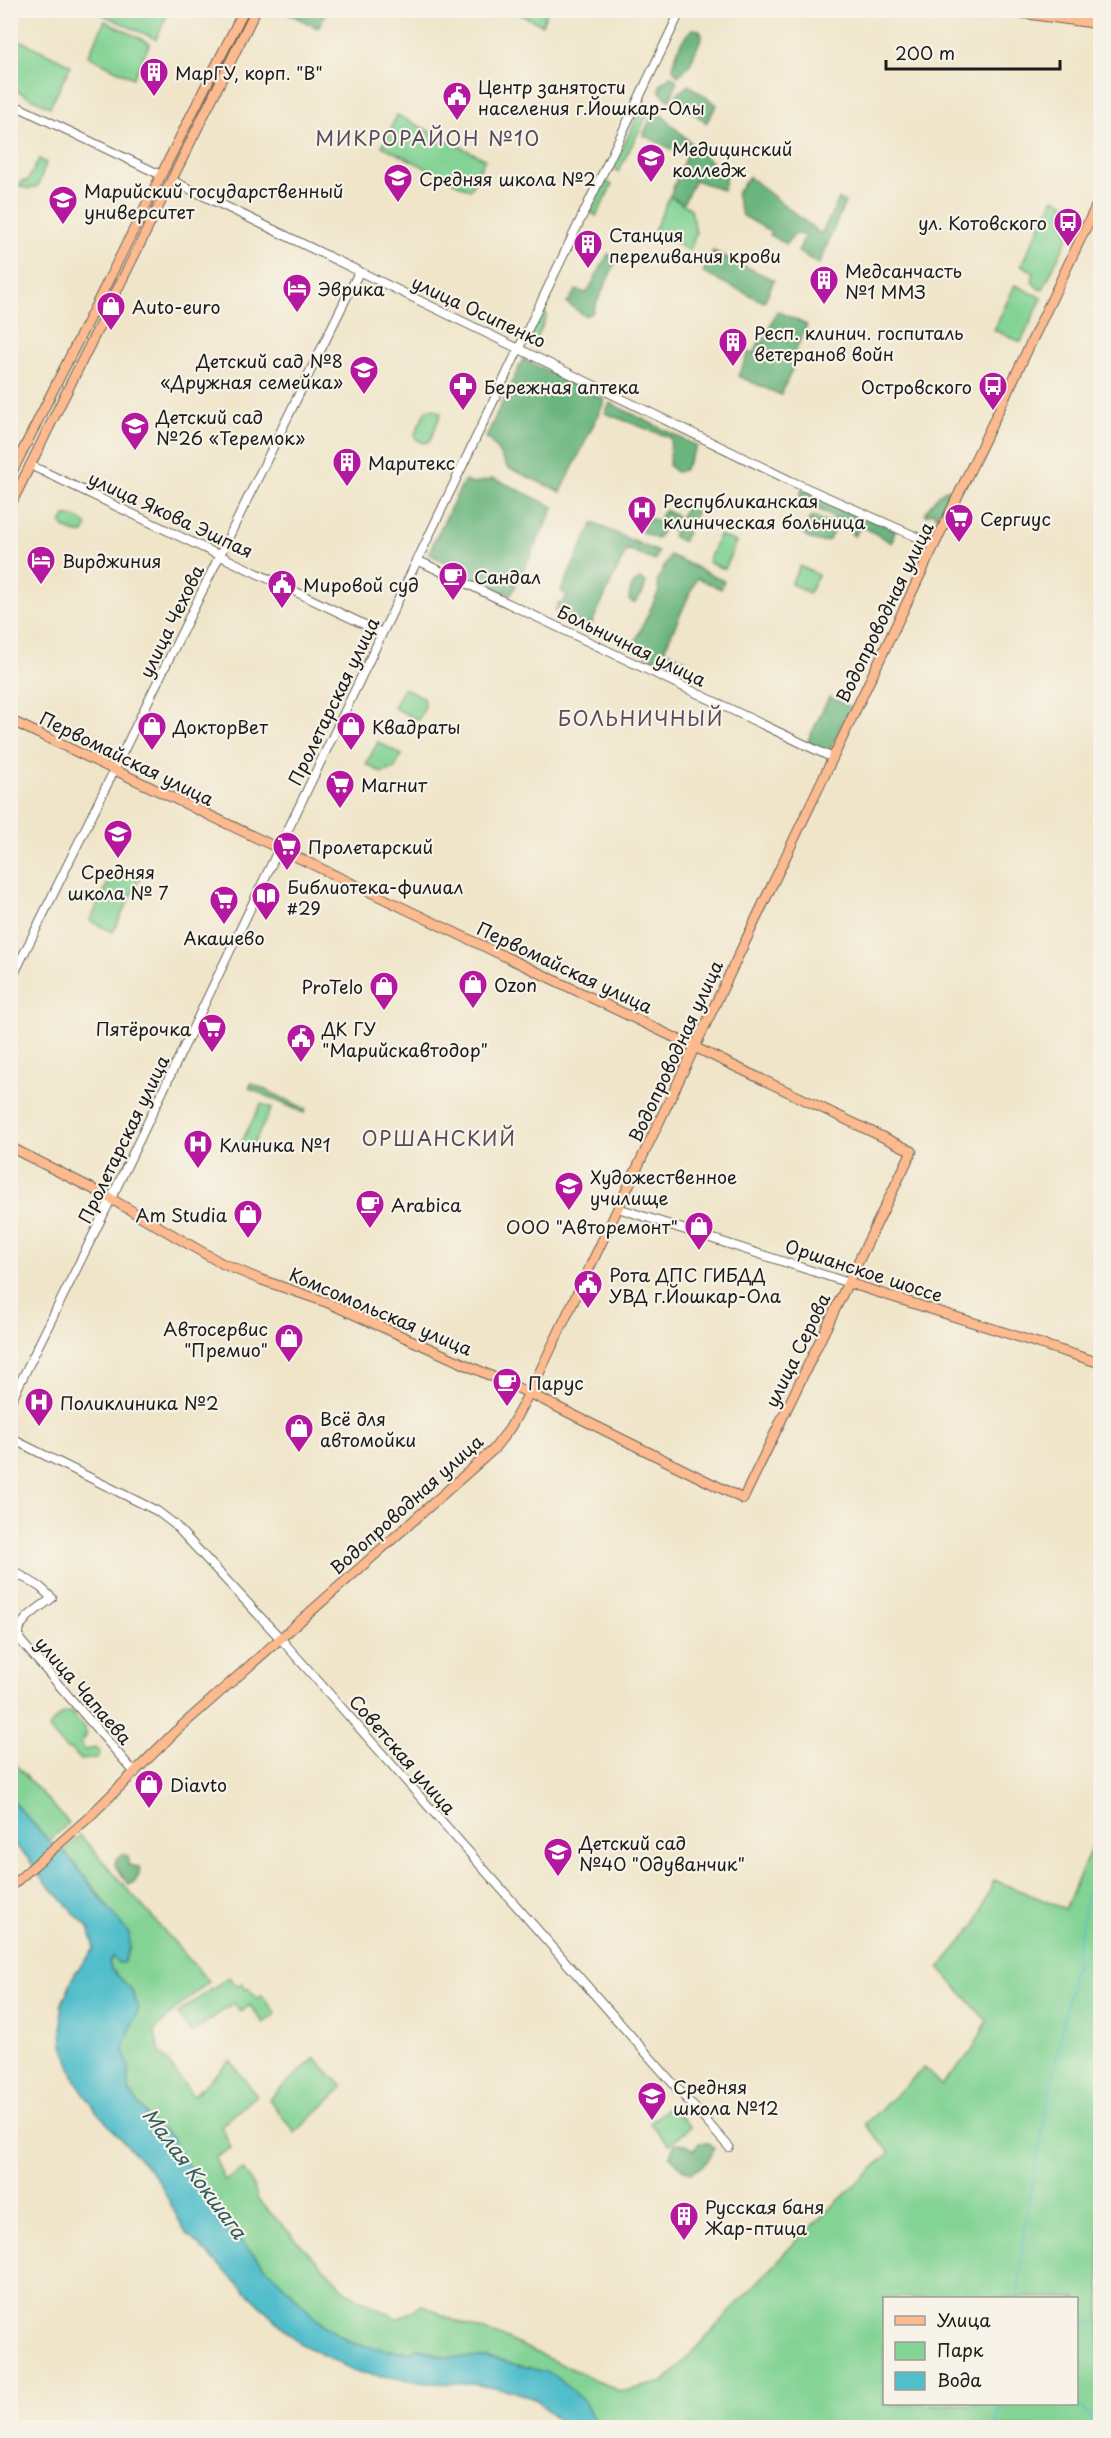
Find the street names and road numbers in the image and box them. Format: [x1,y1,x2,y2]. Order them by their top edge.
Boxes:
street label: улица Осипенко [407,268,551,354]
street label: улица Якова Эшпая [84,464,258,564]
street label: Водопроводная улица [828,517,940,707]
street label: улица Чехова [132,559,210,682]
street label: Больничная улица [553,597,711,693]
street label: Пролетарская улица [281,612,386,790]
street label: Первомайская улица [35,704,219,812]
street label: Первомайская улица [473,914,658,1020]
street label: Водопроводная улица [621,955,729,1146]
street label: Пролетарская улица [71,1050,176,1228]
street label: Оршанское шоссе [782,1232,946,1308]
street label: Комсомольская улица [285,1260,477,1362]
street label: улица Серова [758,1288,837,1412]
street label: Водопроводная улица [323,1427,489,1580]
street label: улица Чапаева [29,1630,139,1751]
street label: Советская улица [343,1688,463,1820]

